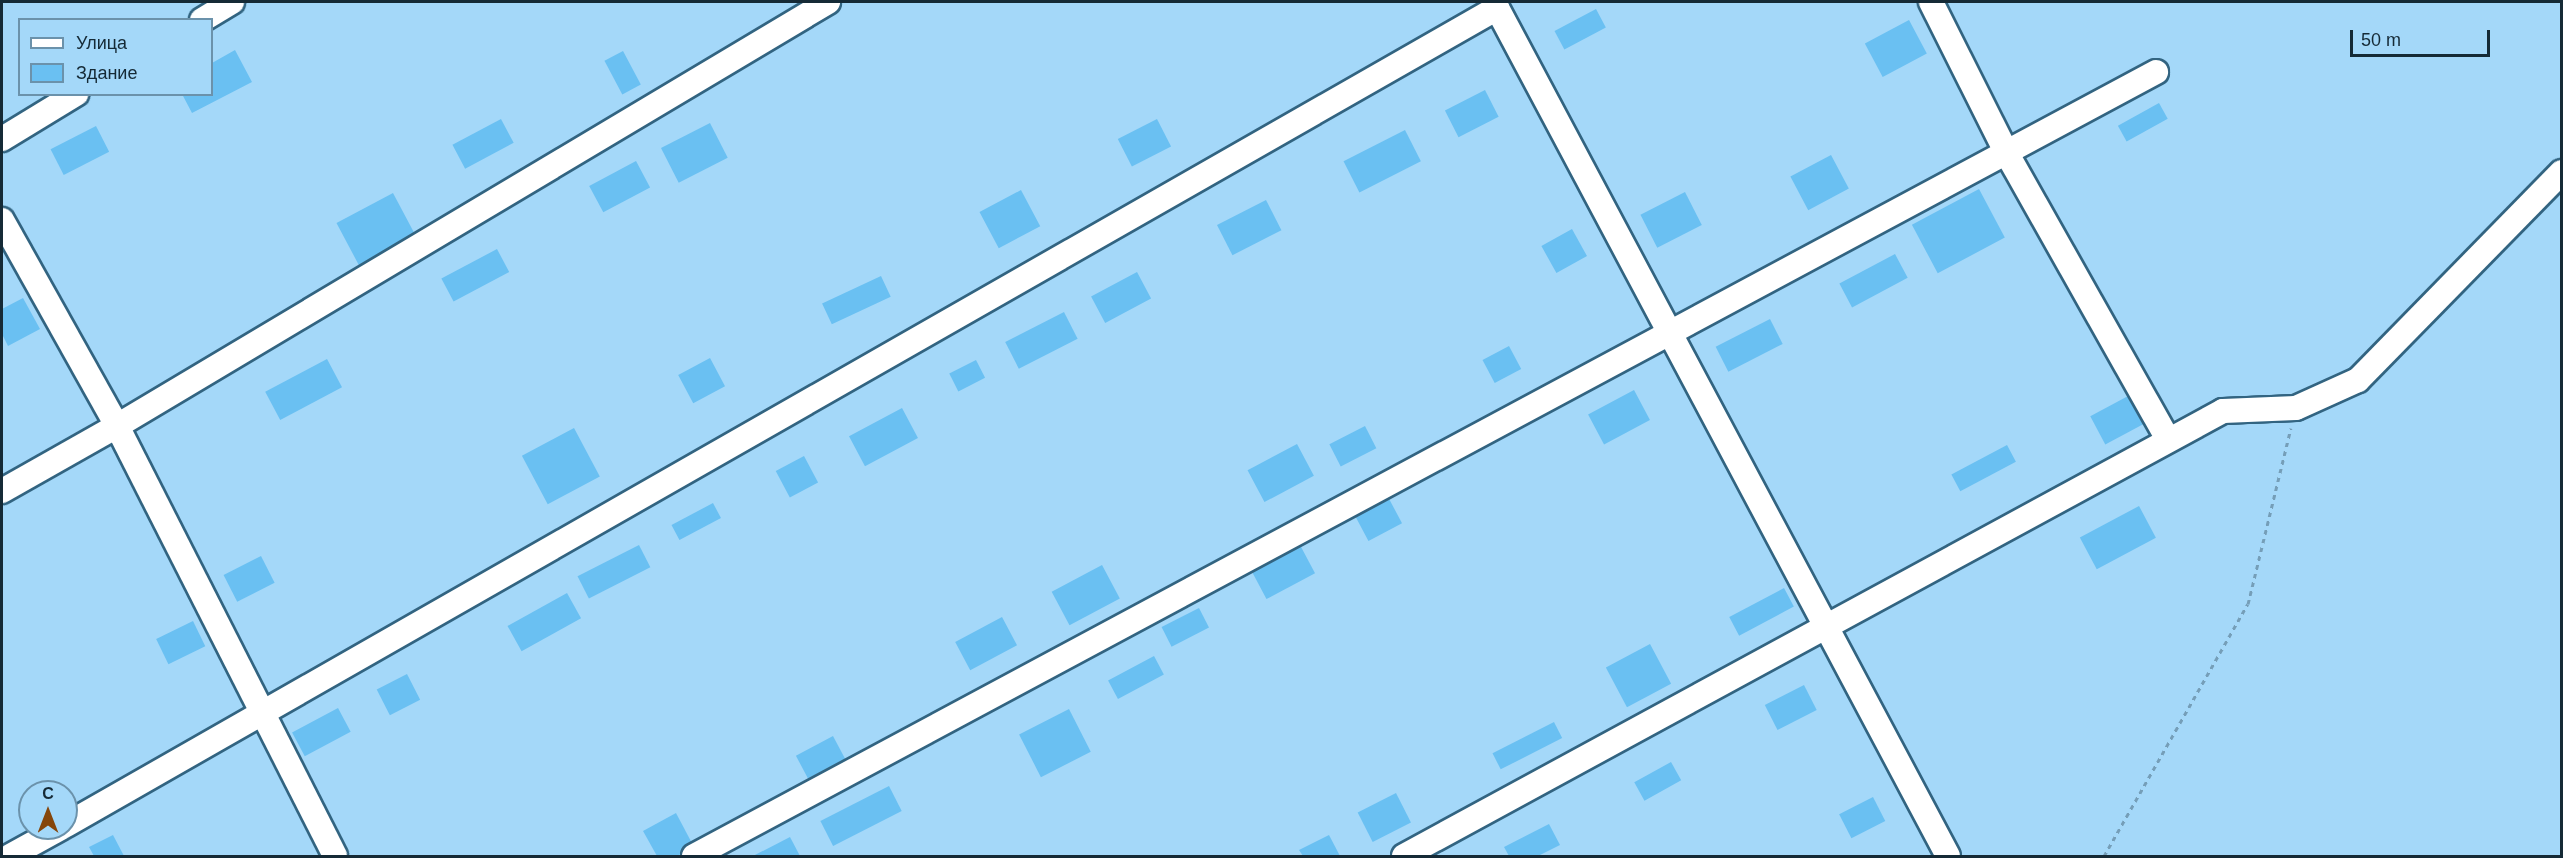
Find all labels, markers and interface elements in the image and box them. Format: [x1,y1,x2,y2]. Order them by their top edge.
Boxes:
legend [18,18,213,96]
scale bar [2353,18,2492,56]
text: 50 m [2361,30,2401,50]
text: Улица [76,33,127,53]
text: Здание [76,63,137,83]
north arrow [18,780,78,840]
text: С [42,785,54,802]

